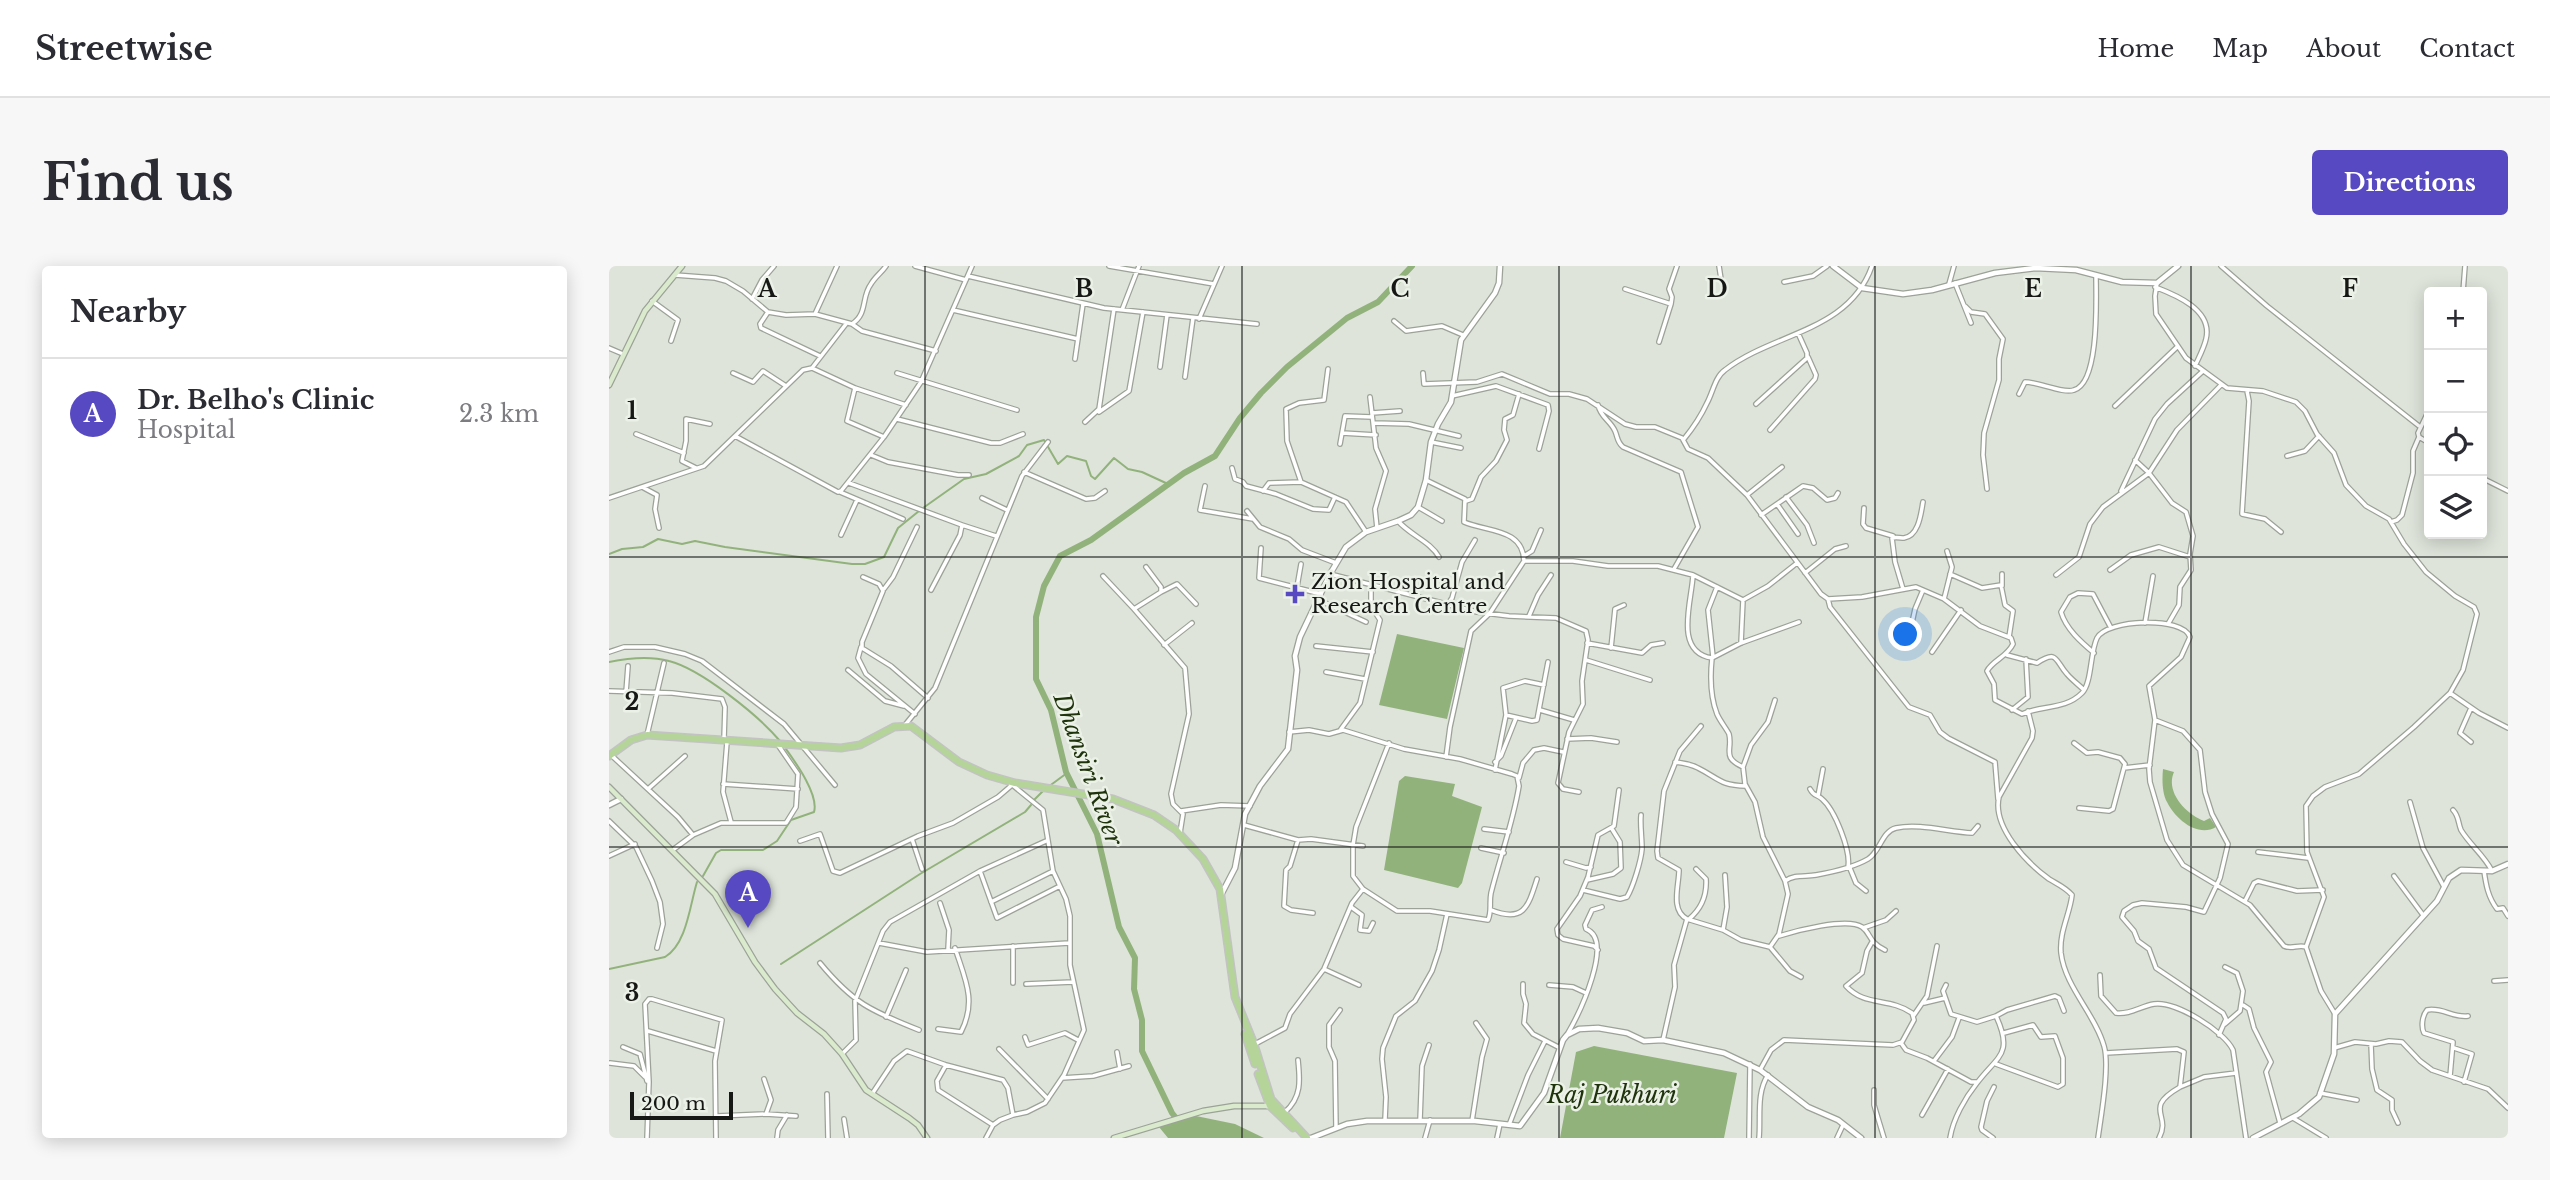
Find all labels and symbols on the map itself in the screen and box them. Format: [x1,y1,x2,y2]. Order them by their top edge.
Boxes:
text: A [757,275,778,303]
text: B [1075,275,1093,303]
text: C [1391,275,1409,303]
text: D [1706,275,1728,303]
text: E [2024,275,2042,303]
text: F [2342,275,2358,303]
text: 1 [627,397,637,425]
place label: Zion Hospital and Research Centre [1311,569,1505,619]
marker: Zion Hospital and Research Centre [1285,584,1305,604]
your location [1888,617,1922,651]
text: 2 [625,688,639,716]
water label: Dhansiri River [1047,688,1129,850]
pin: A [725,870,771,928]
text: 3 [625,979,639,1007]
water label: Raj Pukhuri [1546,1081,1677,1109]
scale bar [630,1089,733,1121]

